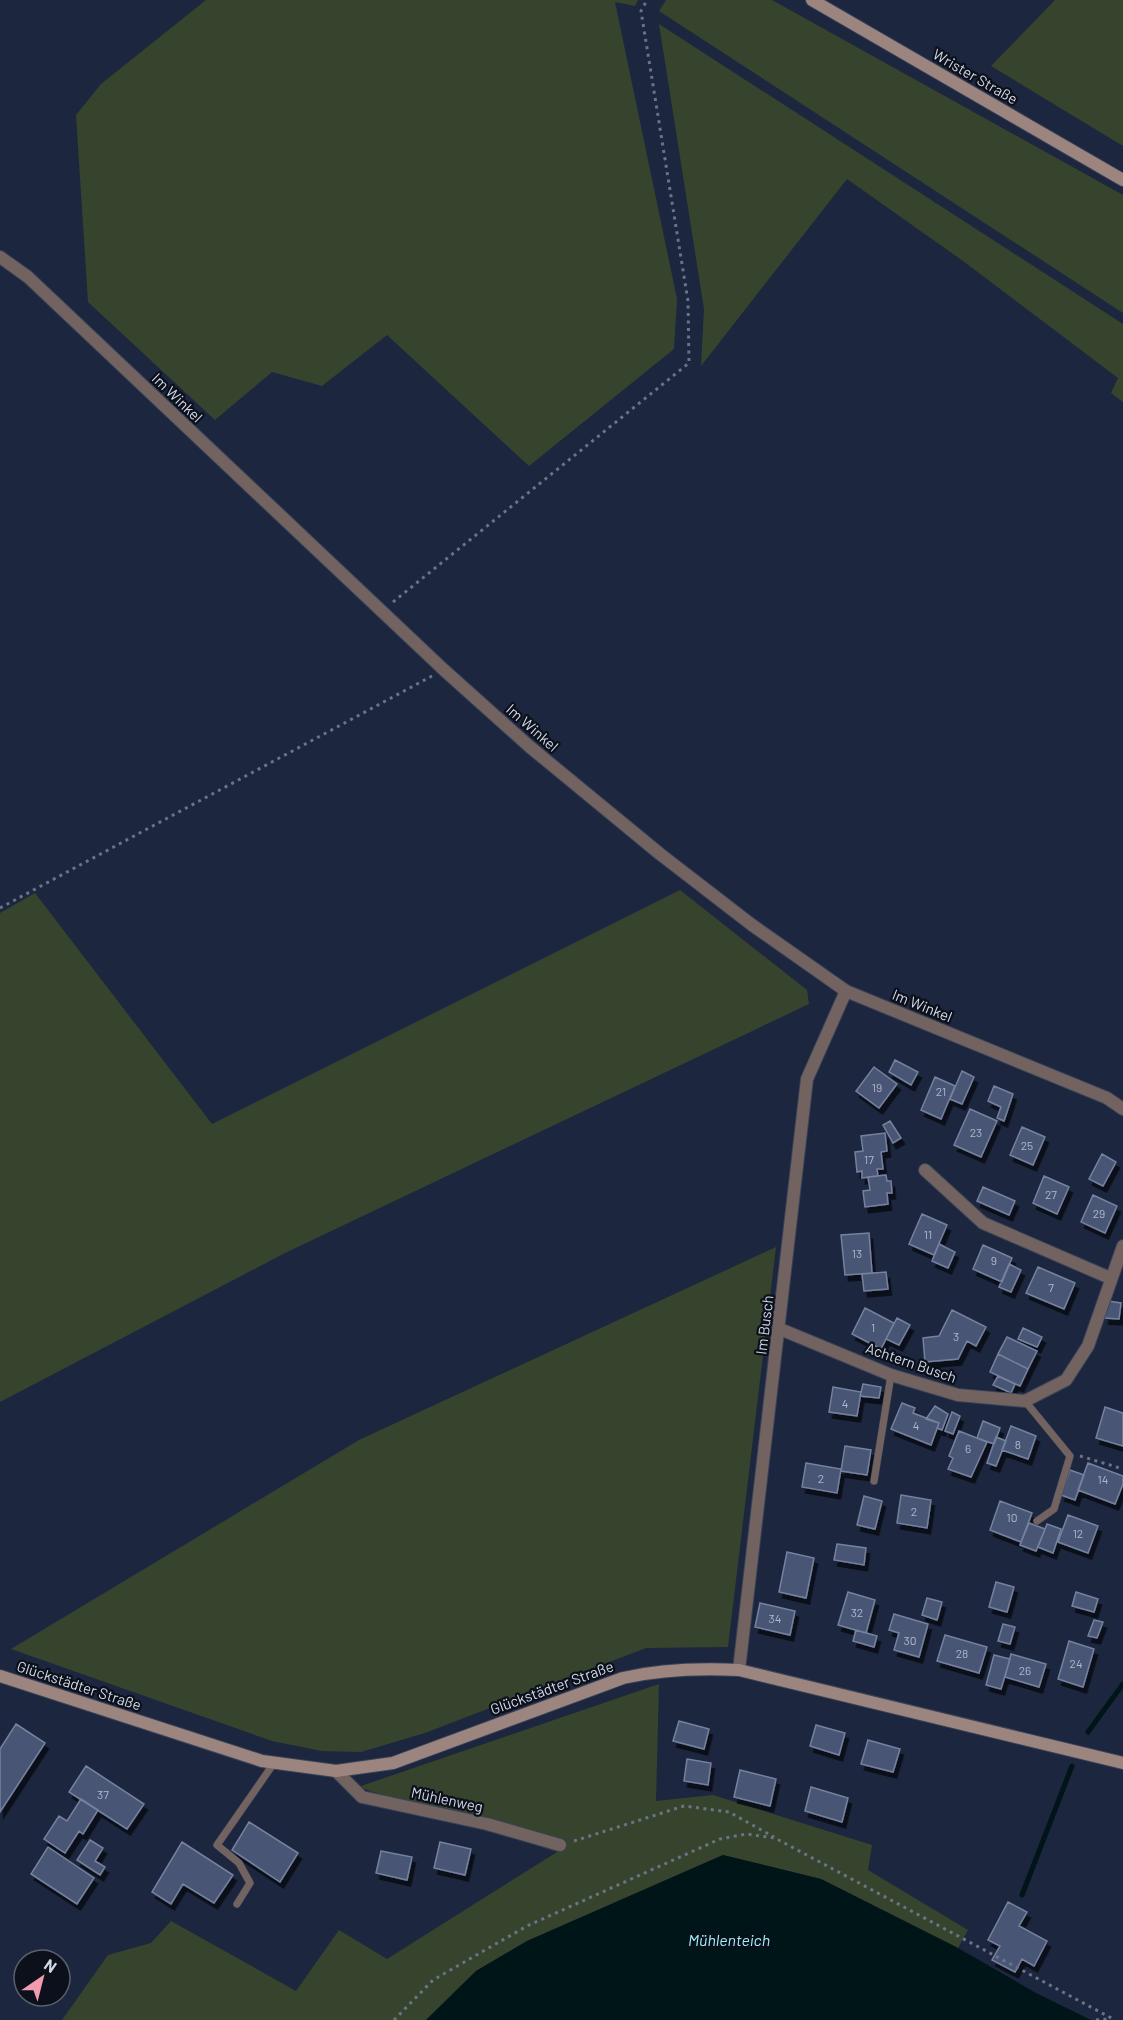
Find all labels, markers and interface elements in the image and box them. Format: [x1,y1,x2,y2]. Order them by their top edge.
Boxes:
street label: Wrister Straße [930,45,1021,108]
street label: Im Winkel [149,369,207,426]
street label: Im Winkel [503,700,562,755]
street label: Im Winkel [890,985,955,1025]
house number: 19 [872,1080,882,1094]
house number: 21 [936,1084,946,1098]
house number: 23 [970,1125,982,1139]
house number: 25 [1021,1138,1033,1152]
house number: 17 [864,1152,874,1166]
house number: 27 [1045,1187,1057,1201]
house number: 29 [1093,1206,1105,1220]
house number: 11 [924,1227,932,1241]
house number: 13 [852,1246,862,1260]
house number: 9 [991,1253,997,1267]
house number: 7 [1048,1280,1054,1294]
street label: Im Busch [751,1294,777,1356]
house number: 1 [871,1320,875,1334]
house number: 3 [953,1329,959,1343]
street label: Achtern Busch [864,1338,959,1386]
house number: 4 [842,1396,848,1410]
house number: 4 [913,1418,919,1432]
house number: 8 [1015,1437,1021,1451]
house number: 6 [965,1441,971,1455]
house number: 2 [818,1471,824,1485]
house number: 14 [1098,1472,1108,1486]
house number: 2 [911,1504,917,1518]
house number: 10 [1007,1510,1017,1524]
house number: 12 [1073,1526,1083,1540]
house number: 32 [851,1605,863,1619]
house number: 34 [769,1611,781,1625]
house number: 30 [904,1633,916,1647]
house number: 28 [956,1646,968,1660]
street label: Glückstädter Straße [15,1656,144,1714]
street label: Glückstädter Straße [488,1656,616,1718]
house number: 24 [1069,1656,1083,1670]
house number: 26 [1019,1663,1031,1677]
street label: Mühlenweg [410,1783,485,1815]
house number: 37 [97,1787,109,1801]
water label: Mühlenteich [688,1930,770,1949]
north arrow [12,1948,72,2008]
text: N [41,1954,61,1976]

